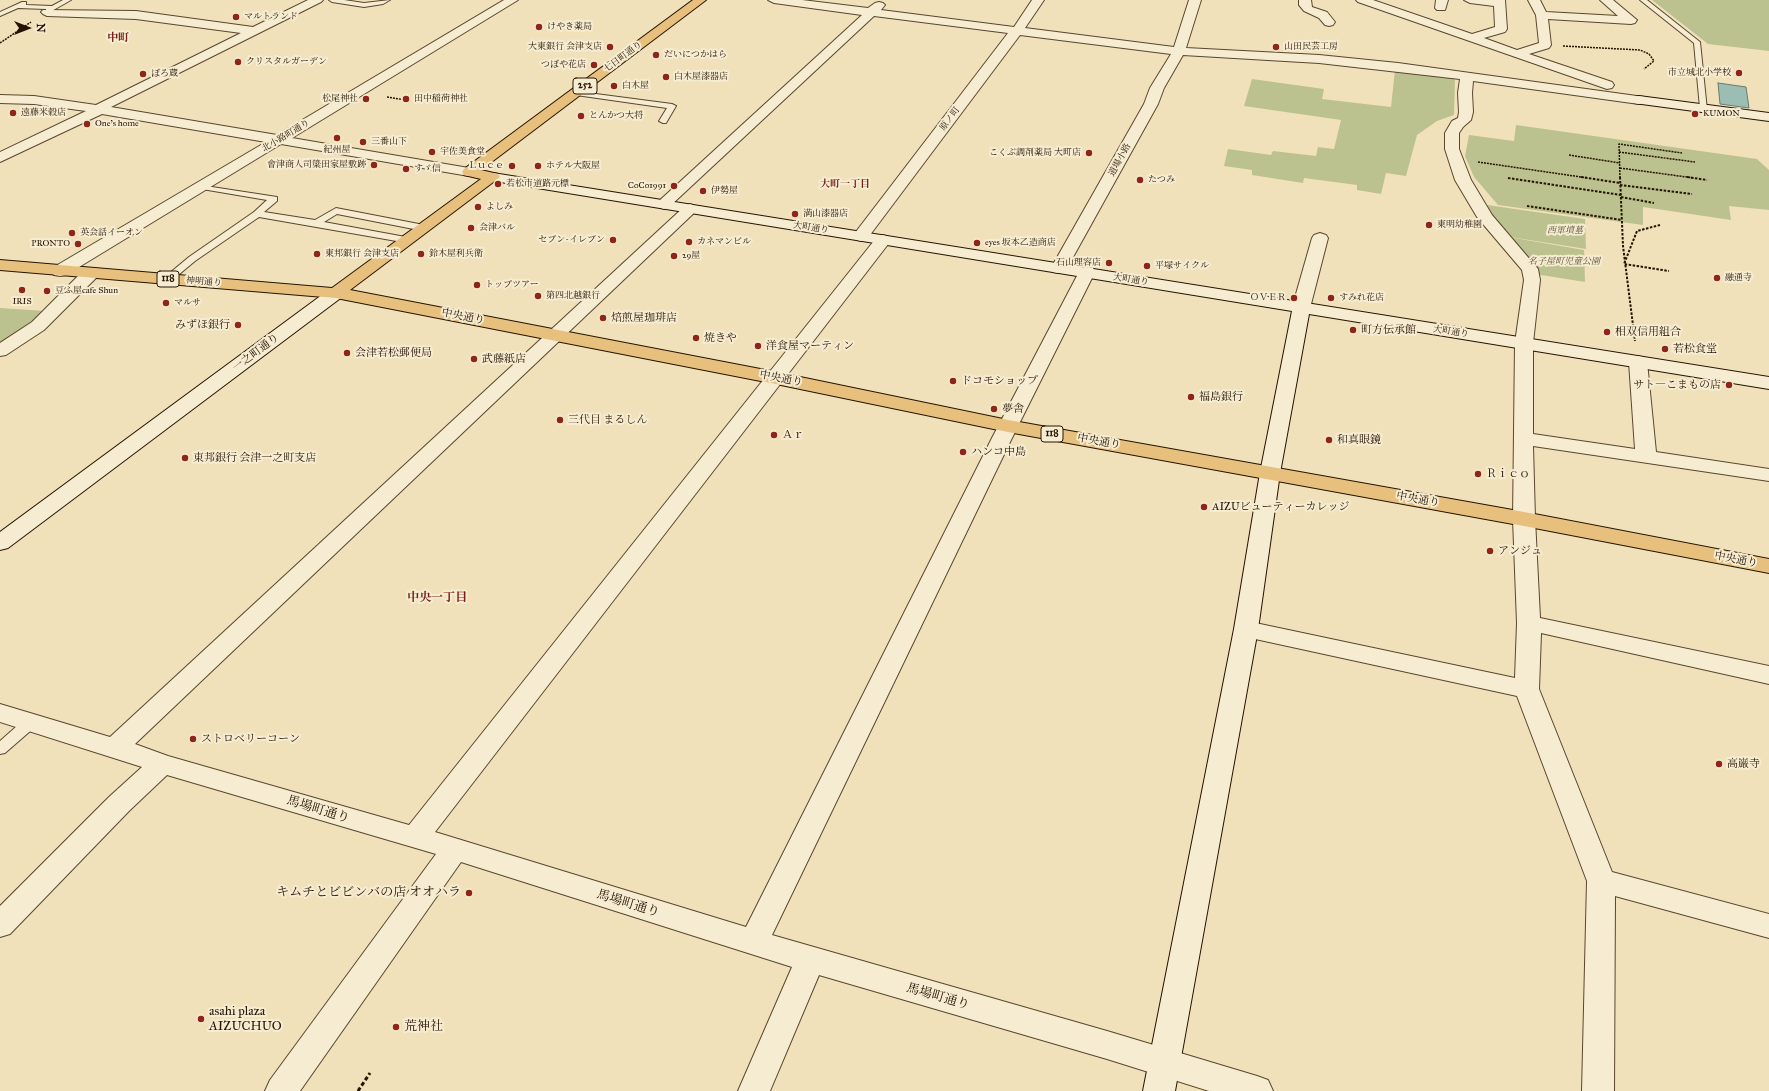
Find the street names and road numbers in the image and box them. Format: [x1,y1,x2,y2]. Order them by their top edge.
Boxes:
street label: 七日町通り [602,39,644,75]
road number: 252 [573,78,597,94]
street label: 原ノ町 [938,105,962,133]
street label: 北小路町通り [260,117,312,155]
street label: 道場小路 [1107,142,1133,178]
street label: 大町通り [792,220,830,236]
road number: 118 [157,271,179,287]
street label: 大町通り [1112,272,1150,288]
street label: 神明通り [186,275,222,289]
street label: 中央通り [440,306,486,328]
street label: 大町通り [1432,324,1470,340]
street label: 一之町通り [230,331,282,375]
street label: 中央通り [758,368,804,390]
road number: 118 [1041,426,1063,442]
street label: 中央通り [1076,432,1122,452]
street label: 中央通り [1395,490,1441,510]
street label: 中央通り [1713,549,1759,571]
street label: 馬場町通り [285,793,351,827]
street label: 馬場町通り [595,887,661,921]
street label: 馬場町通り [905,981,971,1013]

